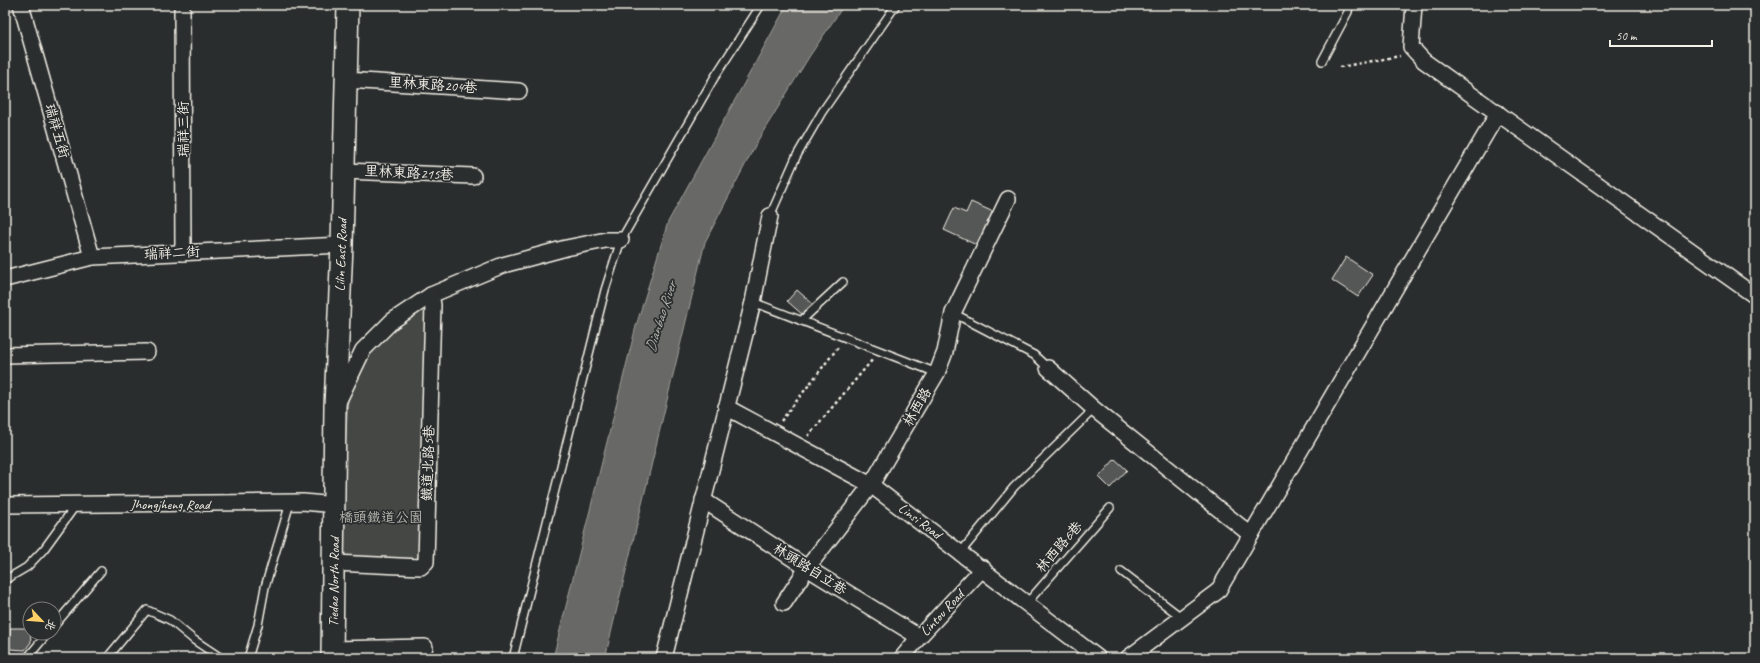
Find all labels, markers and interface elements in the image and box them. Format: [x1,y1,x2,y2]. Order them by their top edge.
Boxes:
scale bar [1610,22,1712,48]
text: 50 m [1616,28,1638,44]
street label: 里林東路204巷 [388,73,479,97]
street label: 瑞祥五街 [41,101,73,160]
street label: 瑞祥三街 [175,101,192,158]
street label: 里林東路215巷 [364,162,455,184]
street label: Lilin East Road [331,216,351,292]
street label: 瑞祥二街 [143,243,200,263]
water label: Dianbao River [641,277,682,354]
street label: 林西路 [899,385,935,429]
street label: 鐵道北路5巷 [418,424,438,501]
street label: Jhongjheng Road [129,496,212,513]
street label: Linsi Road [895,499,947,544]
park label: 橋頭鐵道公園 [339,509,423,526]
street label: 林西路6巷 [1032,517,1087,576]
street label: Tiedao North Road [325,535,343,627]
street label: 林頭路自立巷 [770,540,851,599]
street label: Lintou Road [916,585,969,639]
north arrow [22,601,62,641]
text: 北 [42,617,60,633]

